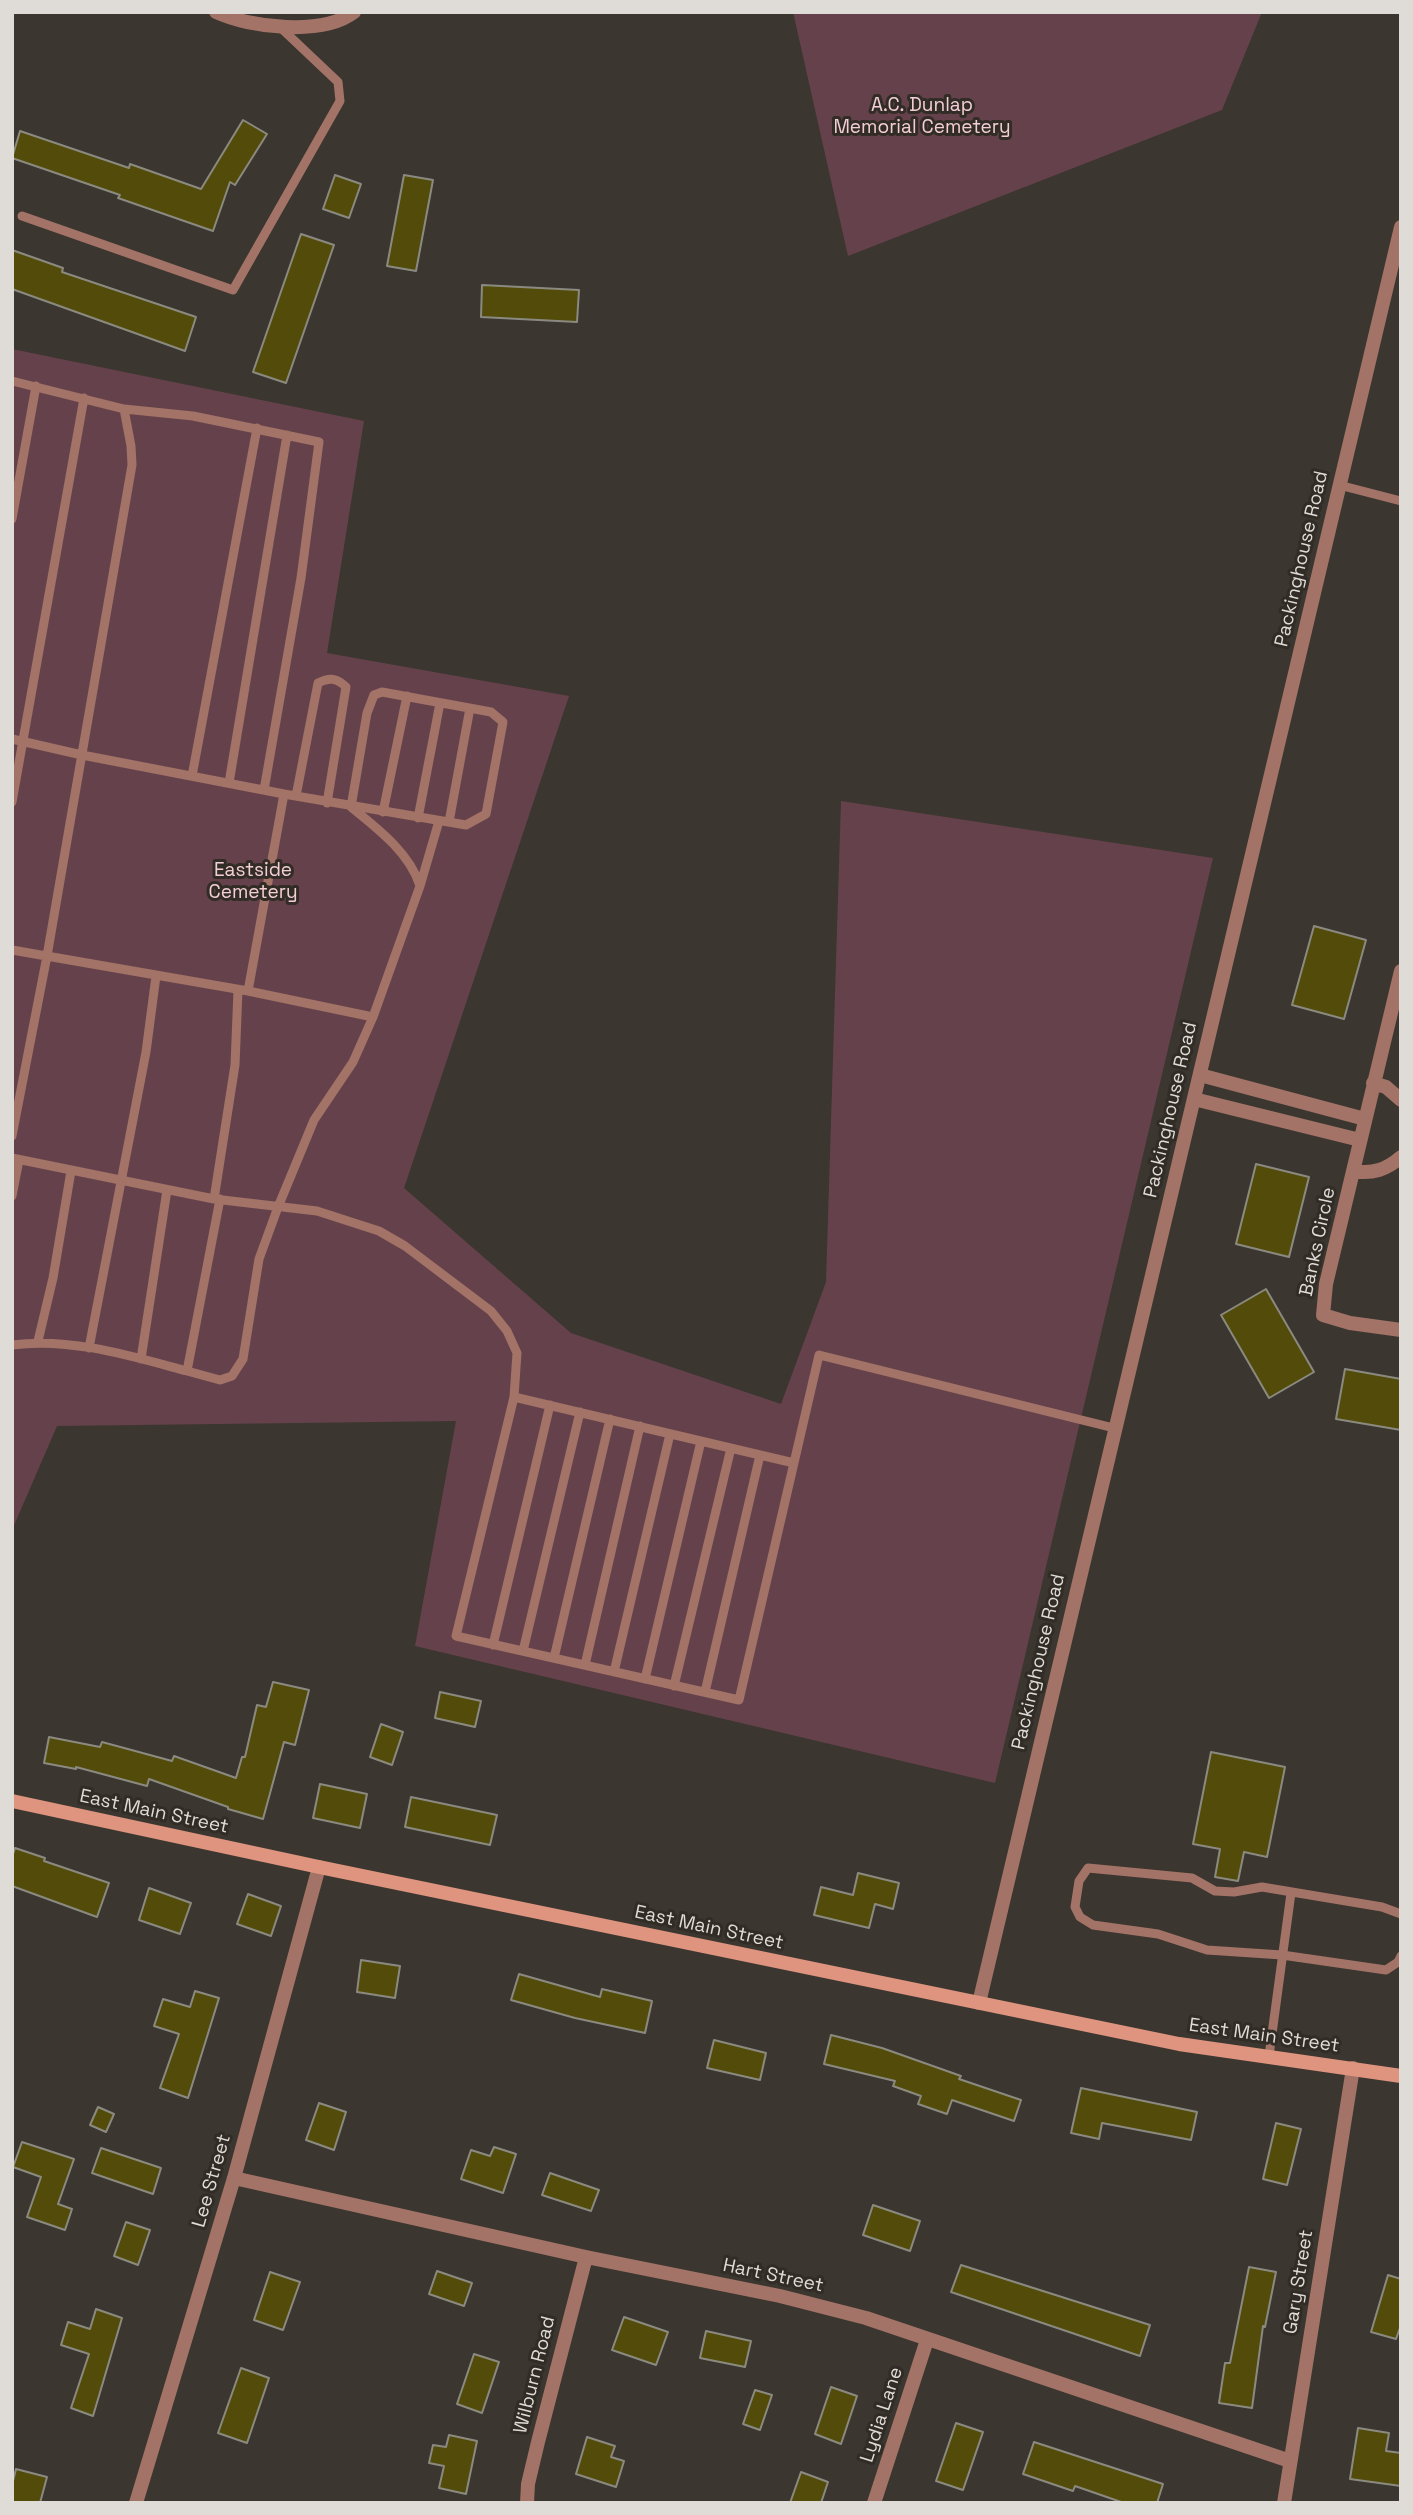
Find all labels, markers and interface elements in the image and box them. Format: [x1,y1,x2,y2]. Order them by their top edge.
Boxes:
park label: A.C. Dunlap Memorial Cemetery [833,95,1011,139]
street label: Packinghouse Road [1271,469,1333,649]
park label: Eastside Cemetery [208,860,298,904]
street label: Packinghouse Road [1140,1020,1202,1200]
street label: Banks Circle [1295,1185,1341,1299]
street label: Packinghouse Road [1008,1572,1070,1752]
street label: East Main Street [77,1785,231,1839]
street label: East Main Street [632,1901,786,1955]
street label: East Main Street [1187,2014,1341,2058]
street label: Lee Street [188,2132,236,2230]
street label: Gary Street [1280,2228,1318,2336]
street label: Hart Street [721,2254,825,2298]
street label: Wilburn Road [509,2314,561,2436]
street label: Lydia Lane [856,2364,908,2466]

